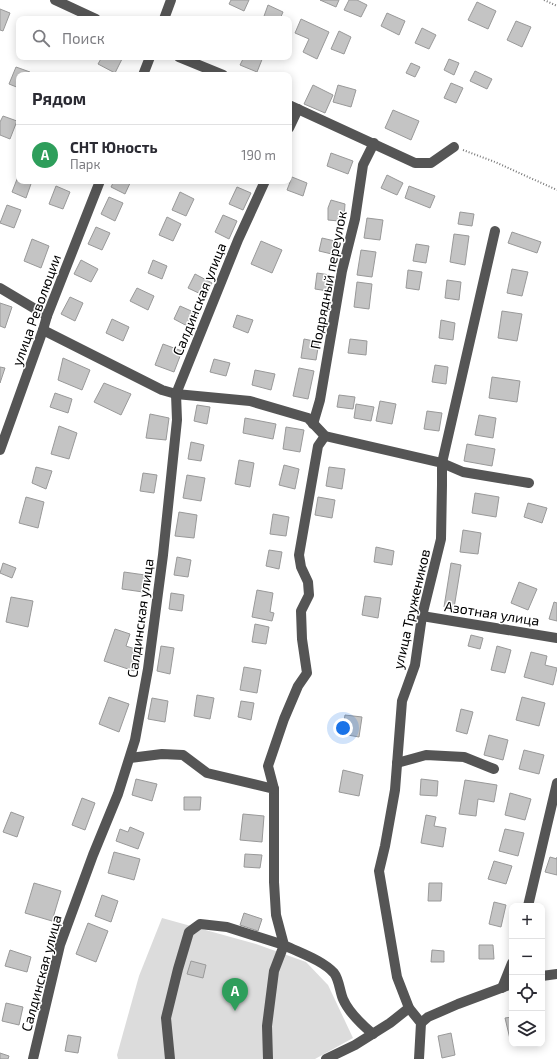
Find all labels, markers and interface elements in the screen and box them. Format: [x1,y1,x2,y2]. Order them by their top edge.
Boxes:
search box [16,16,292,60]
icon: search [30,27,52,49]
text: Поиск [62,29,105,47]
text: Рядом [32,88,86,108]
text: СНТ Юность [70,138,158,156]
text: A [41,147,49,163]
text: 190 m [241,147,276,163]
text: Парк [70,156,100,172]
street label: Подрядный переулок [306,209,350,351]
street label: Салдинская улица [169,240,229,358]
street label: улица Революции [8,252,64,368]
street label: улица Тружеников [389,547,433,671]
street label: Салдинская улица [123,557,157,679]
street label: Азотная улица [443,597,541,629]
your location [333,718,353,738]
map controls [509,903,545,1047]
button: + [509,903,545,939]
street label: Салдинская улица [17,913,65,1033]
button: − [509,939,545,975]
button: locate [509,975,545,1011]
pin: A [222,978,248,1011]
button: layers [509,1011,545,1047]

